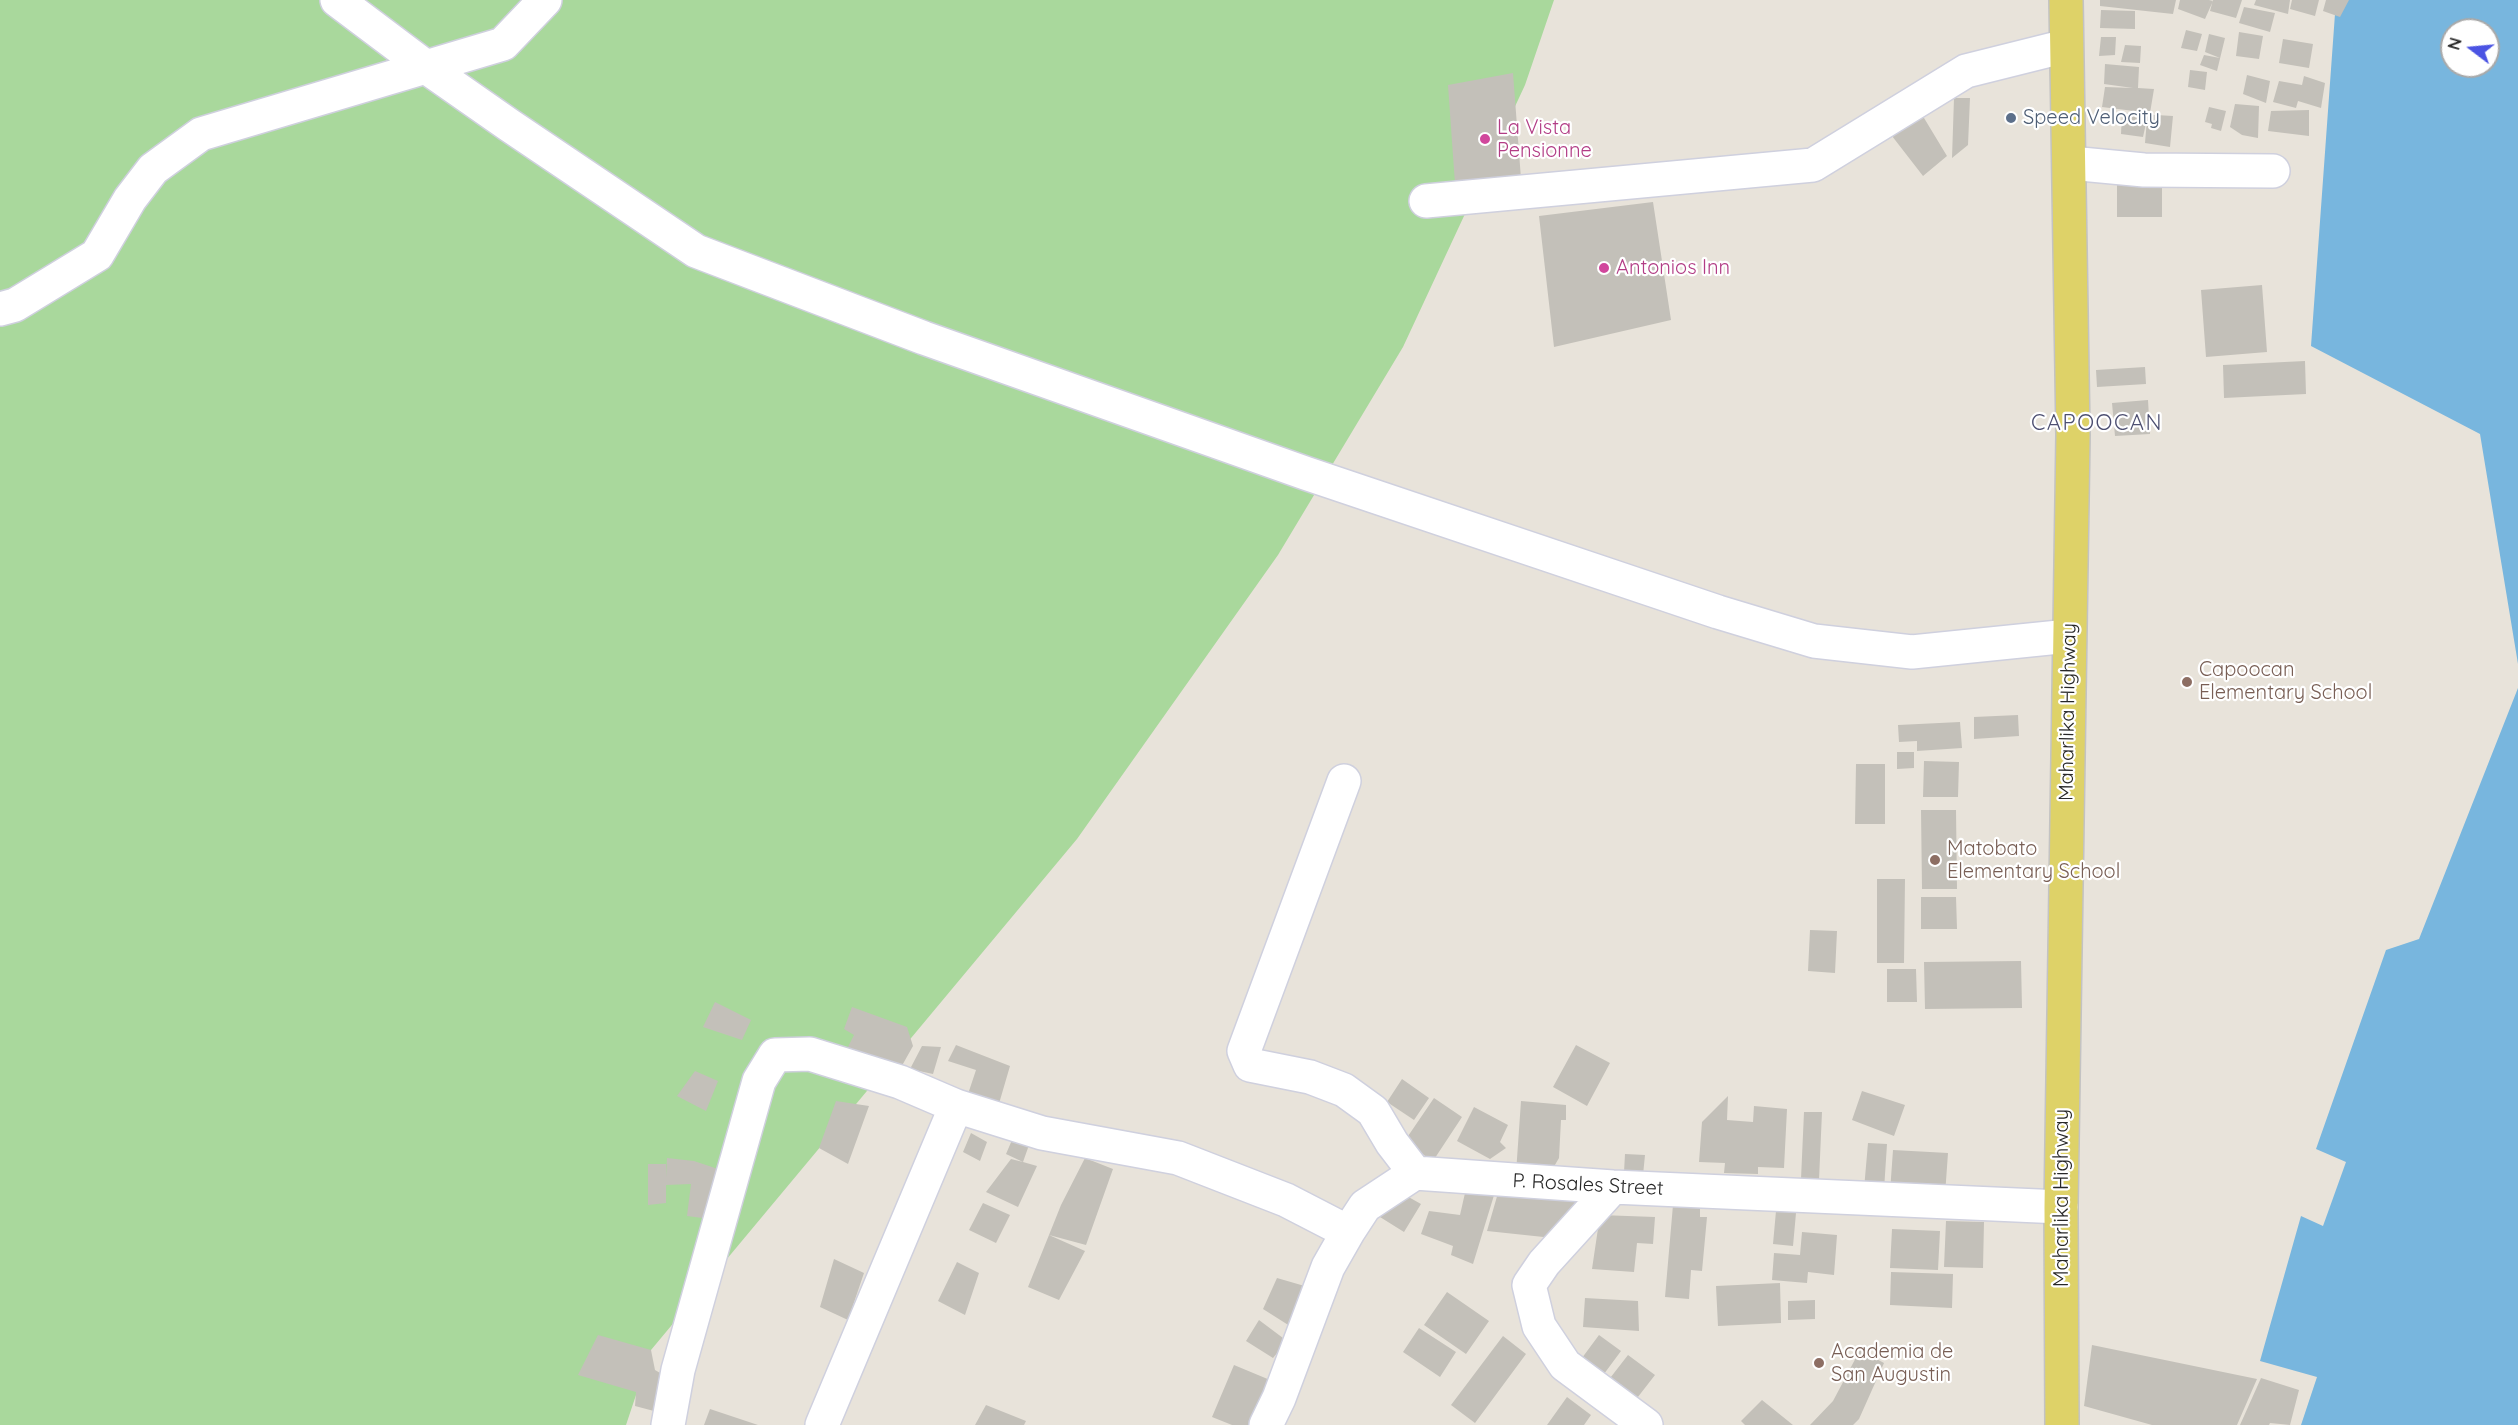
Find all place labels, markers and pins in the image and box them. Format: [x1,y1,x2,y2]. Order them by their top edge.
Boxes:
place label: Speed Velocity [2023,106,2160,130]
marker: Speed Velocity [2004,111,2018,125]
place label: La Vista Pensionne [1497,116,1592,163]
marker: La Vista Pensionne [1478,132,1492,146]
place label: Antonios Inn [1616,256,1730,280]
marker: Antonios Inn [1597,261,1611,275]
place label: Capoocan Elementary School [2199,658,2372,705]
marker: Capoocan Elementary School [2180,675,2194,689]
place label: Matobato Elementary School [1947,837,2120,884]
marker: Matobato Elementary School [1928,853,1942,867]
place label: Academia de San Augustin [1831,1340,1953,1387]
marker: Academia de San Augustin [1812,1356,1826,1370]

